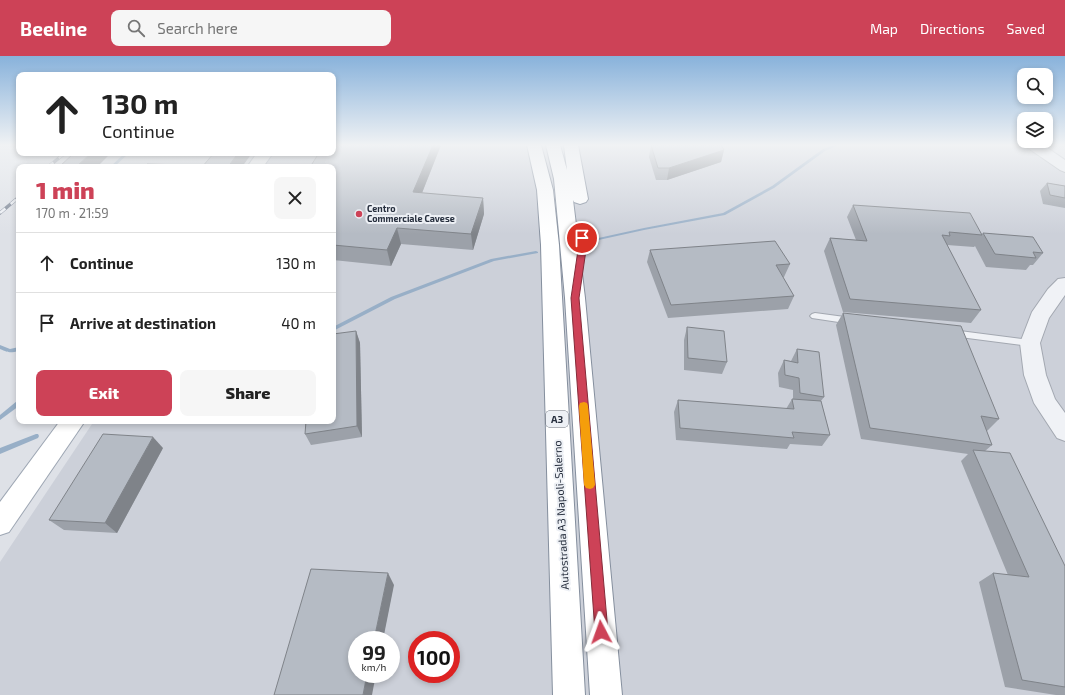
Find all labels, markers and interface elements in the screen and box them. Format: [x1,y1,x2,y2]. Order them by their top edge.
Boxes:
search box [111,10,391,46]
text: Beeline [20,17,87,40]
icon: search [125,17,147,39]
text: Search here [157,19,238,37]
text: Map [870,20,898,37]
text: Directions [920,20,985,37]
text: Saved [1007,20,1045,37]
map controls [1017,68,1053,148]
button: search [1017,68,1053,104]
text: 130 m [102,86,178,120]
icon: ahead [36,88,88,140]
button: layers [1017,112,1053,148]
text: Continue [102,120,175,142]
text: 1 min [36,175,95,204]
button: close [274,177,316,219]
place label: Centro Commerciale Cavese [367,203,455,224]
text: 170 m · 21:59 [36,205,109,221]
marker: Centro Commerciale Cavese [354,209,364,219]
pin [565,221,599,255]
icon: arrive [571,227,593,249]
icon: ahead [36,252,58,274]
text: Continue [70,254,133,272]
text: 130 m [276,254,316,272]
icon: arrive [36,312,58,334]
text: Arrive at destination [70,314,216,332]
text: 40 m [281,314,316,332]
button: Exit [36,370,172,416]
button: Share [180,370,316,416]
road number: A3 [546,411,568,427]
street label: Autostrada A3 Napoli-Salerno [550,440,571,590]
position arrow [580,611,622,653]
speed limit sign: 100 [408,631,460,683]
text: 99 [362,640,386,664]
text: km/h [362,661,386,673]

